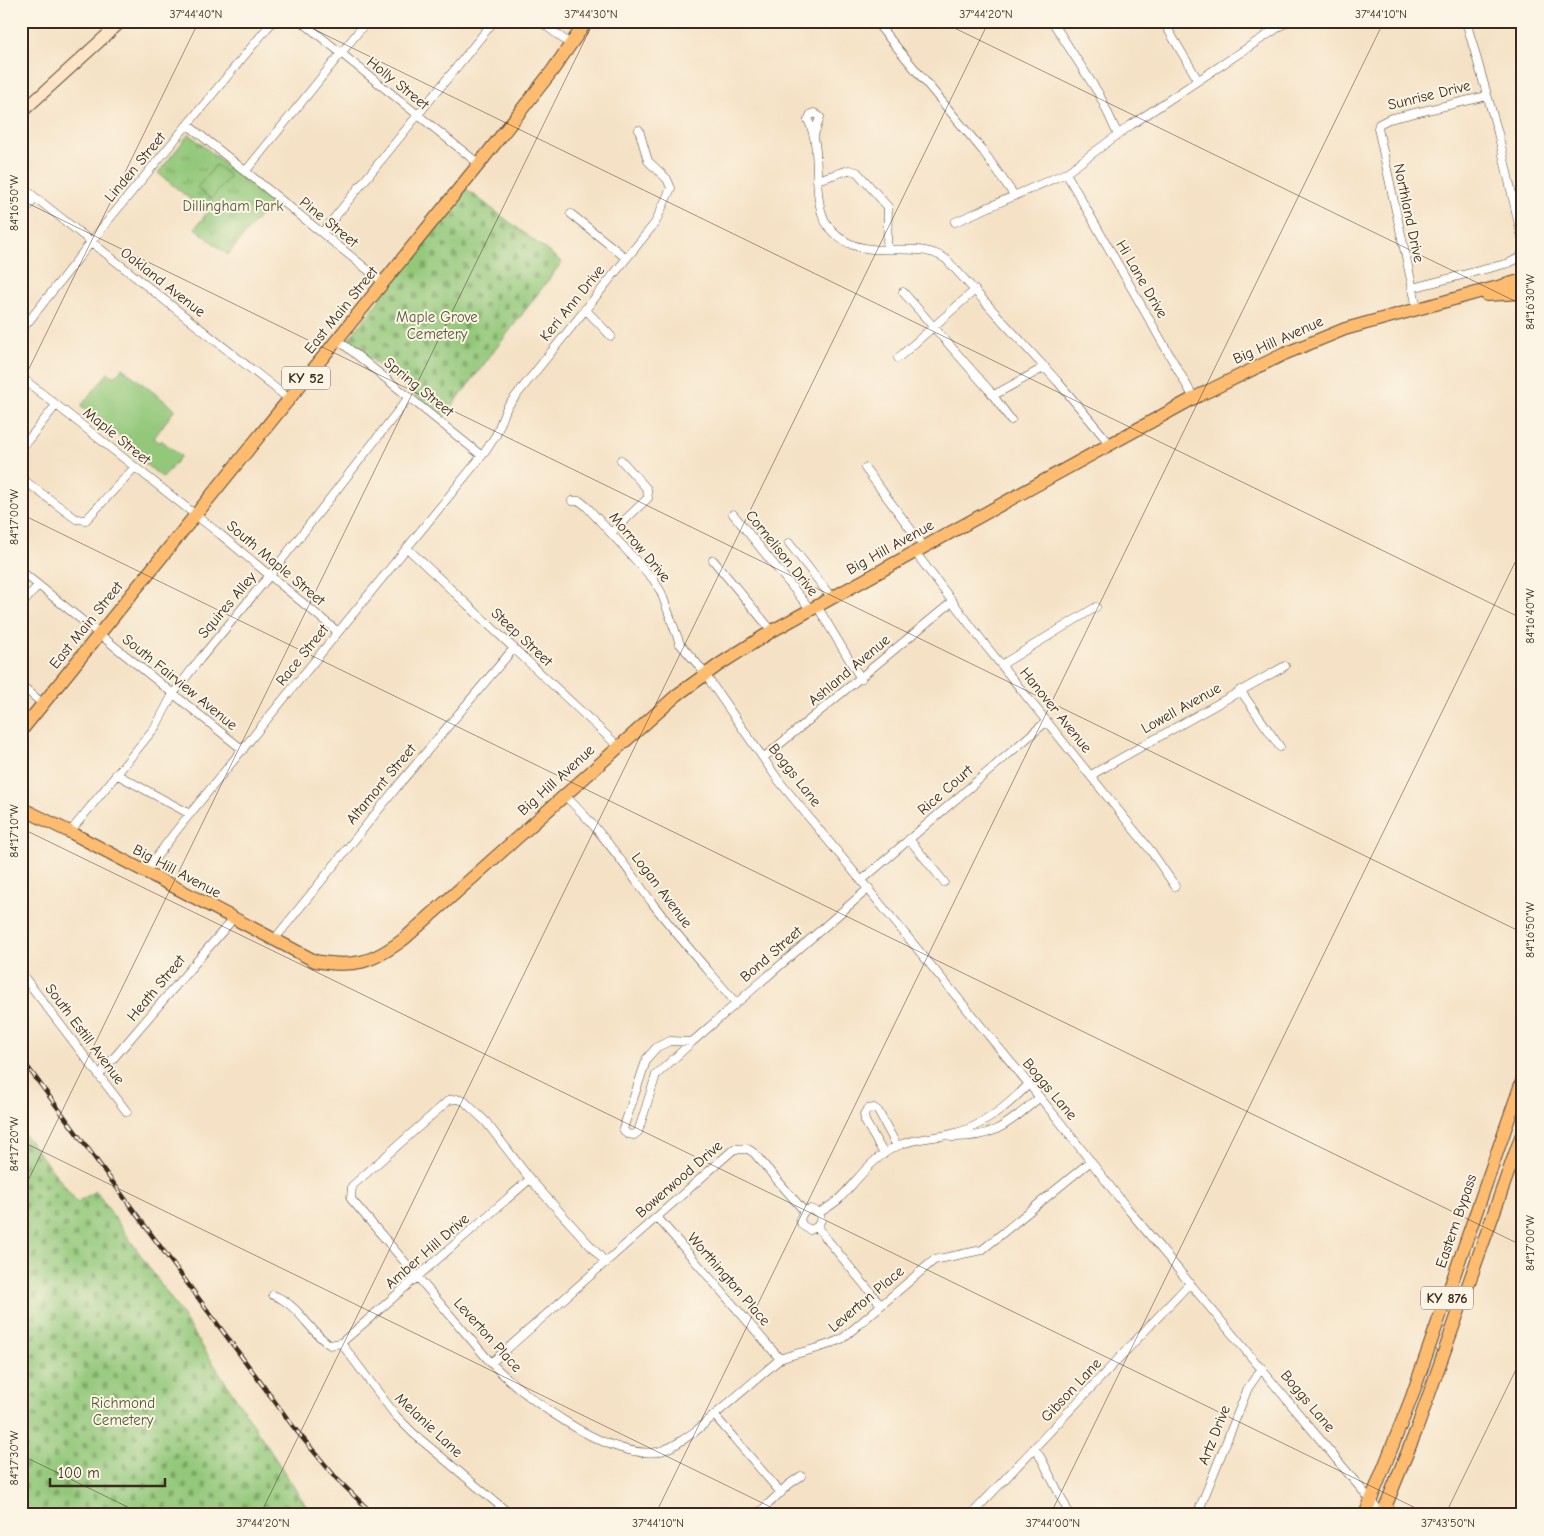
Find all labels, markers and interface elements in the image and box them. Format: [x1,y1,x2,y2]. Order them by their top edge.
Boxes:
text: 37°44'40"N [170,7,223,21]
text: 37°44'30"N [564,7,618,21]
text: 37°44'20"N [959,7,1013,21]
text: 37°44'10"N [1355,7,1407,21]
street label: Holly Street [363,53,433,114]
street label: Sunrise Drive [1386,76,1473,114]
street label: Linden Street [101,128,170,206]
street label: Northland Drive [1390,162,1428,265]
text: 84°16'50"W [7,174,21,231]
street label: Pine Street [296,193,362,252]
park label: Dillingham Park [183,197,284,215]
street label: Hi Lane Drive [1112,237,1172,322]
street label: Oakland Avenue [117,243,209,321]
street label: Keri Ann Drive [536,261,609,345]
street label: East Main Street [300,262,382,357]
text: 84°16'30"W [1523,274,1537,330]
park label: Maple Grove Cemetery [396,308,478,343]
street label: Big Hill Avenue [1230,312,1326,368]
street label: Spring Street [381,353,458,421]
road number: KY 52 [282,366,330,389]
street label: Maple Street [80,403,155,469]
text: 84°17'00"W [7,488,21,545]
street label: Cornelison Drive [742,506,822,600]
street label: Morrow Drive [605,508,675,586]
street label: Big Hill Avenue [843,515,937,578]
street label: South Maple Street [223,517,329,610]
street label: Squires Alley [194,568,260,642]
street label: East Main Street [45,577,127,672]
text: 84°16'40"W [1523,588,1537,644]
street label: Steep Street [487,604,557,671]
street label: Race Street [272,620,333,689]
street label: South Fairview Avenue [119,630,242,734]
street label: Ashland Avenue [805,630,894,709]
street label: Hanover Avenue [1016,664,1096,757]
street label: Lowell Avenue [1138,678,1225,737]
street label: Altamont Street [342,740,420,828]
street label: Big Hill Avenue [514,740,598,819]
street label: Boggs Lane [765,740,826,811]
street label: Rice Court [914,761,977,819]
text: 84°17'10"W [7,804,21,858]
street label: Big Hill Avenue [130,840,225,902]
street label: Logan Avenue [628,849,697,932]
text: 84°16'50"W [1523,901,1537,958]
street label: Bond Street [736,922,806,986]
street label: Heath Street [123,951,189,1025]
street label: South Estill Avenue [41,980,129,1088]
street label: Boggs Lane [1019,1054,1081,1124]
text: 84°17'20"W [7,1116,21,1172]
street label: Bowerwood Drive [632,1136,726,1222]
street label: Eastern Bypass [1432,1172,1480,1270]
street label: Amber Hill Drive [381,1209,473,1292]
text: 84°17'00"W [1523,1214,1537,1271]
street label: Worthington Place [684,1229,775,1330]
street label: Leverton Place [824,1262,908,1336]
road number: KY 876 [1421,1286,1473,1310]
street label: Leverton Place [450,1294,526,1376]
street label: Gibson Lane [1037,1354,1105,1426]
street label: Boggs Lane [1277,1366,1339,1436]
street label: Melanie Lane [391,1389,467,1461]
park label: Richmond Cemetery [91,1394,155,1429]
street label: Artz Drive [1194,1402,1234,1467]
text: 84°17'30"W [7,1430,21,1485]
scale bar [50,1456,165,1488]
text: 100 m [58,1464,100,1482]
text: 37°44'20"N [236,1516,290,1530]
text: 37°44'10"N [632,1516,684,1530]
text: 37°44'00"N [1026,1516,1080,1530]
text: 37°43'50"N [1421,1516,1475,1530]

